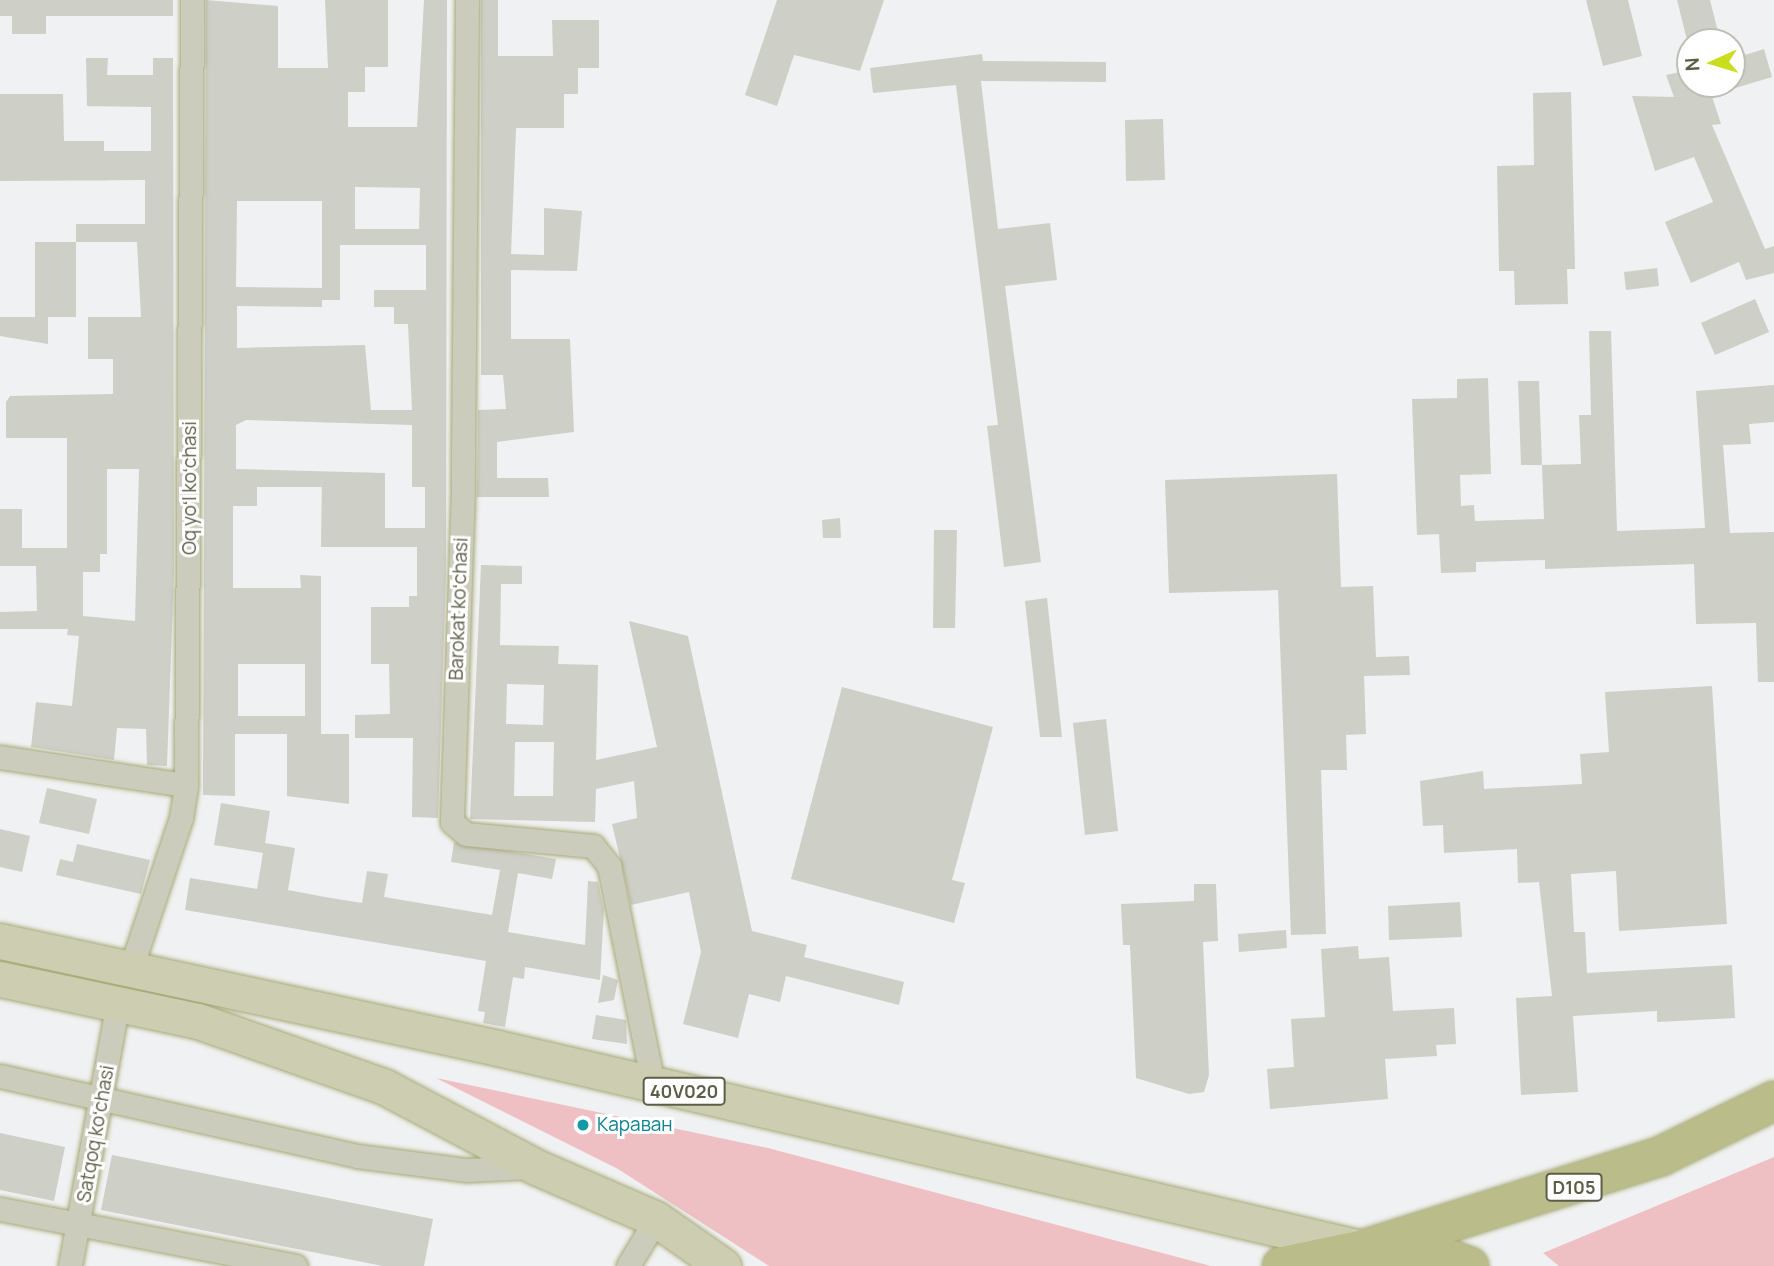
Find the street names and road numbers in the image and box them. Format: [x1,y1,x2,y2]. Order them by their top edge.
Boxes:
street label: Oq yoʻl koʻchasi [179,421,201,555]
street label: Barokat koʻchasi [445,537,473,681]
street label: Satqoq koʻchasi [73,1064,119,1204]
road number: 40V020 [642,1076,726,1106]
road number: D105 [1544,1172,1604,1202]

